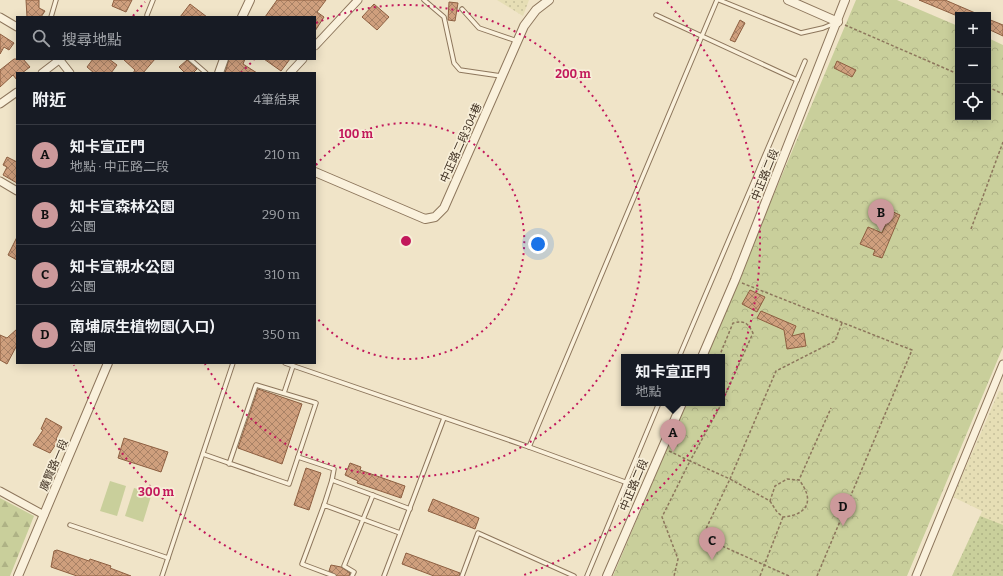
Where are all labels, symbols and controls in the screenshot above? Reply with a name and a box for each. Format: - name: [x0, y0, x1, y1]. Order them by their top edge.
- map controls: [955, 12, 991, 120]
- button: +: [955, 12, 991, 48]
- search box: [16, 16, 316, 60]
- icon: search: [30, 27, 52, 49]
- text: 搜尋地點: [62, 31, 122, 49]
- button: −: [955, 48, 991, 84]
- text: 200 m: [555, 67, 591, 81]
- button: locate: [955, 84, 991, 120]
- text: 附近: [32, 90, 66, 111]
- text: 4筆結果: [253, 92, 300, 107]
- street label: 中正路二段304巷: [438, 101, 484, 185]
- text: 100 m: [339, 127, 374, 141]
- text: 知卡宣正門: [70, 138, 145, 156]
- text: A: [40, 147, 50, 162]
- text: 210 m: [264, 147, 300, 162]
- street label: 中正路二段: [749, 147, 781, 203]
- text: 地點 · 中正路二段: [70, 159, 169, 174]
- text: 知卡宣森林公園: [70, 198, 175, 216]
- pin: B: [868, 199, 894, 232]
- text: B: [41, 207, 49, 222]
- text: 290 m: [262, 207, 300, 222]
- text: 公園: [70, 219, 96, 234]
- centre of rings: [399, 234, 413, 248]
- your location: [528, 234, 548, 254]
- text: 知卡宣親水公園: [70, 258, 175, 276]
- text: C: [41, 267, 49, 282]
- text: 310 m: [264, 267, 300, 282]
- text: 公園: [70, 279, 96, 294]
- text: 南埔原生植物園(入口): [70, 318, 214, 336]
- text: D: [40, 327, 50, 342]
- text: 350 m: [262, 327, 300, 342]
- text: 公園: [70, 339, 96, 354]
- popup: [621, 354, 725, 406]
- text: 知卡宣正門: [635, 363, 711, 381]
- text: 地點: [635, 384, 662, 399]
- pin: A: [660, 419, 686, 452]
- street label: 廣賢路一段: [37, 437, 71, 493]
- street label: 中正路二段: [617, 457, 651, 513]
- text: 300 m: [138, 485, 174, 499]
- pin: D: [830, 493, 856, 526]
- pin: C: [699, 527, 725, 560]

